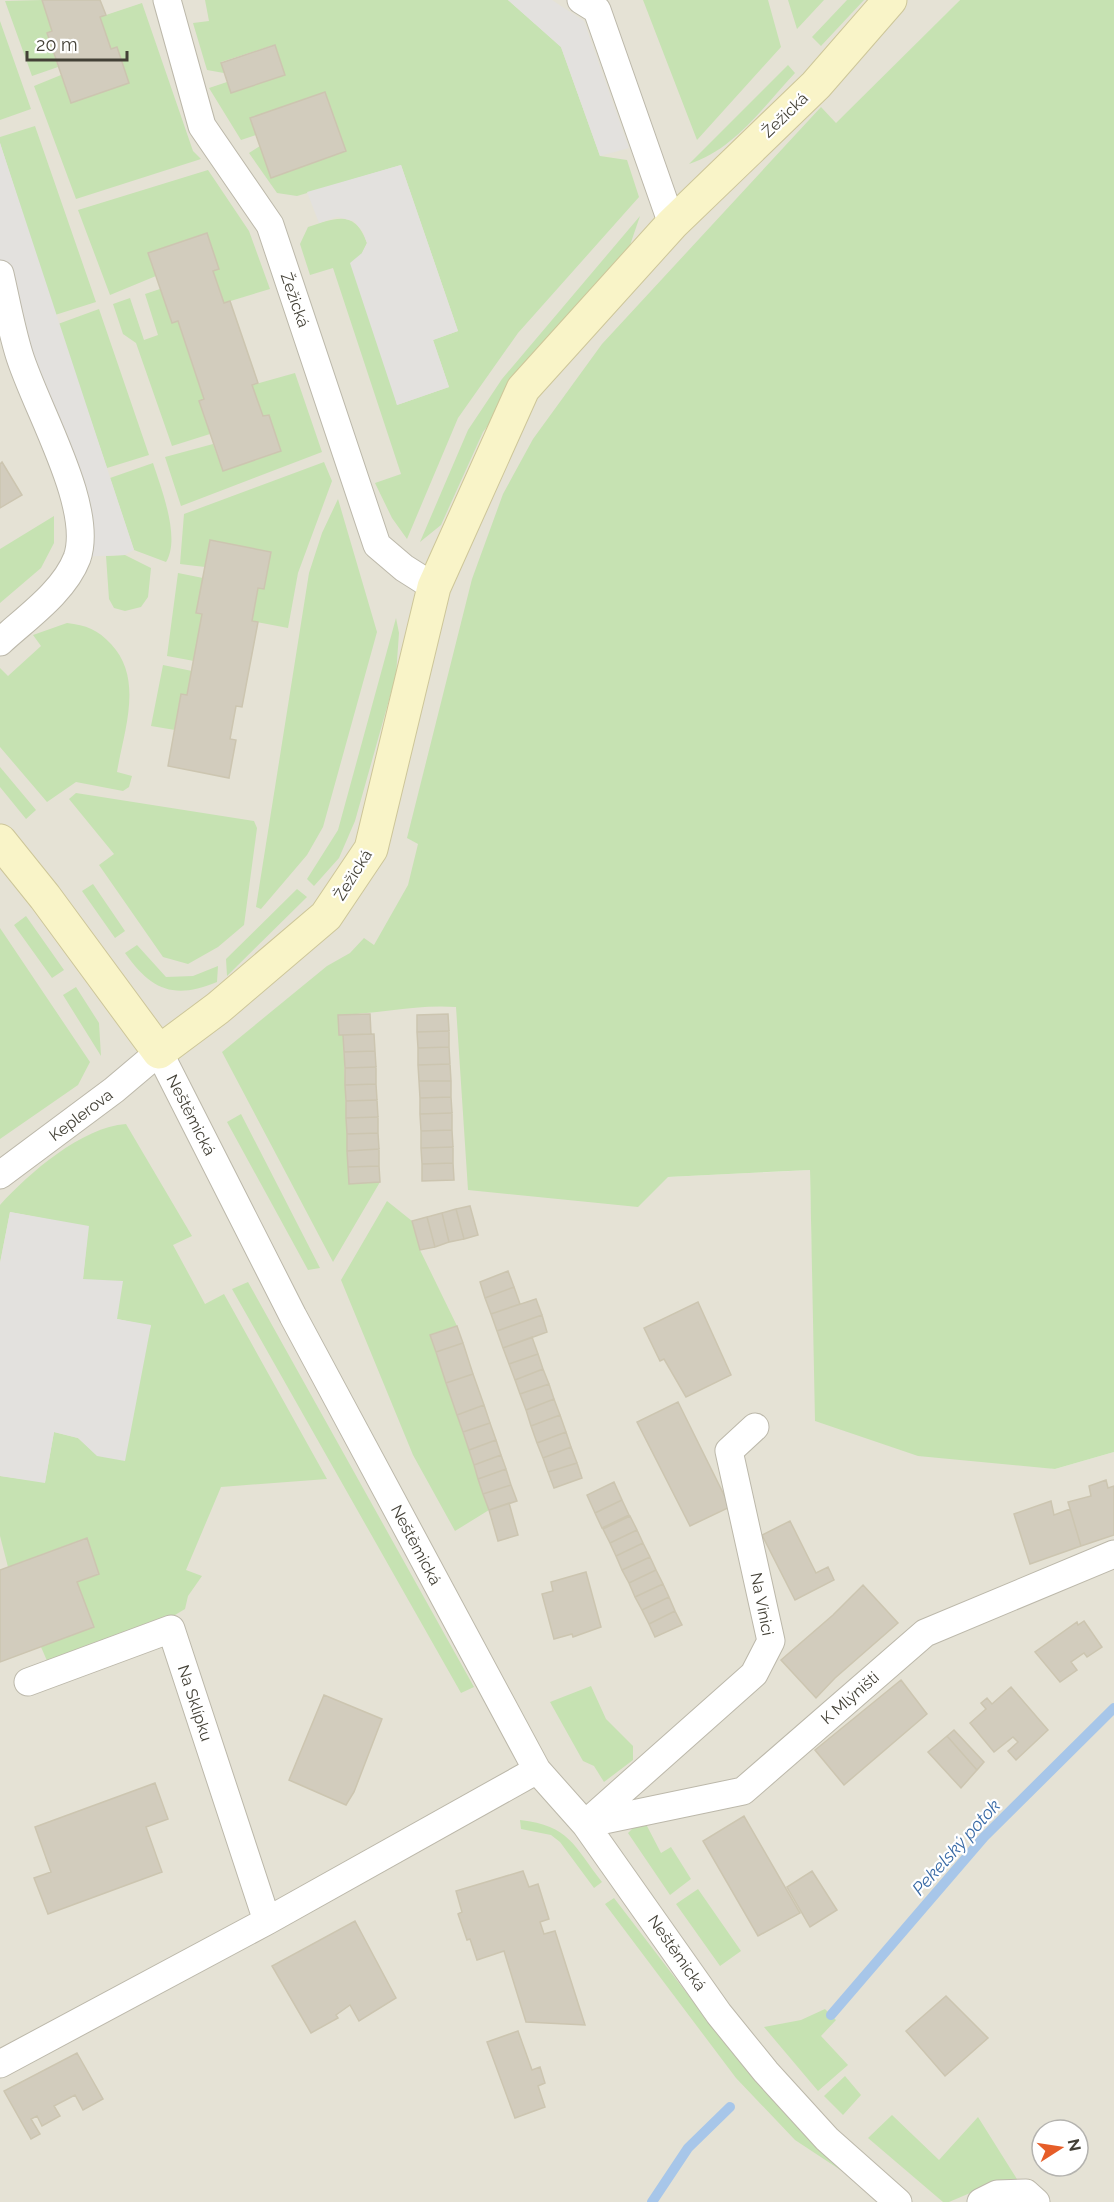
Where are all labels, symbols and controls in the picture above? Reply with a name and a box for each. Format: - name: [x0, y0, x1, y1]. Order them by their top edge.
- scale bar: [27, 24, 128, 62]
- text: 20 m: [36, 34, 78, 55]
- street label: Žežická: [757, 88, 812, 141]
- street label: Žežická: [277, 270, 314, 330]
- street label: Žežická: [329, 846, 376, 904]
- street label: Neštěmická: [163, 1071, 219, 1159]
- street label: Keplerova: [46, 1085, 116, 1145]
- street label: Neštěmická: [387, 1502, 445, 1588]
- street label: Na Vinici: [747, 1571, 777, 1637]
- street label: Na Sklípku: [174, 1663, 216, 1743]
- street label: K Mlýništi: [817, 1668, 883, 1728]
- water label: Pekelský potok: [908, 1795, 1005, 1899]
- street label: Neštěmická: [644, 1911, 710, 1995]
- north arrow: [1030, 2118, 1090, 2178]
- text: N: [1064, 2137, 1085, 2153]

